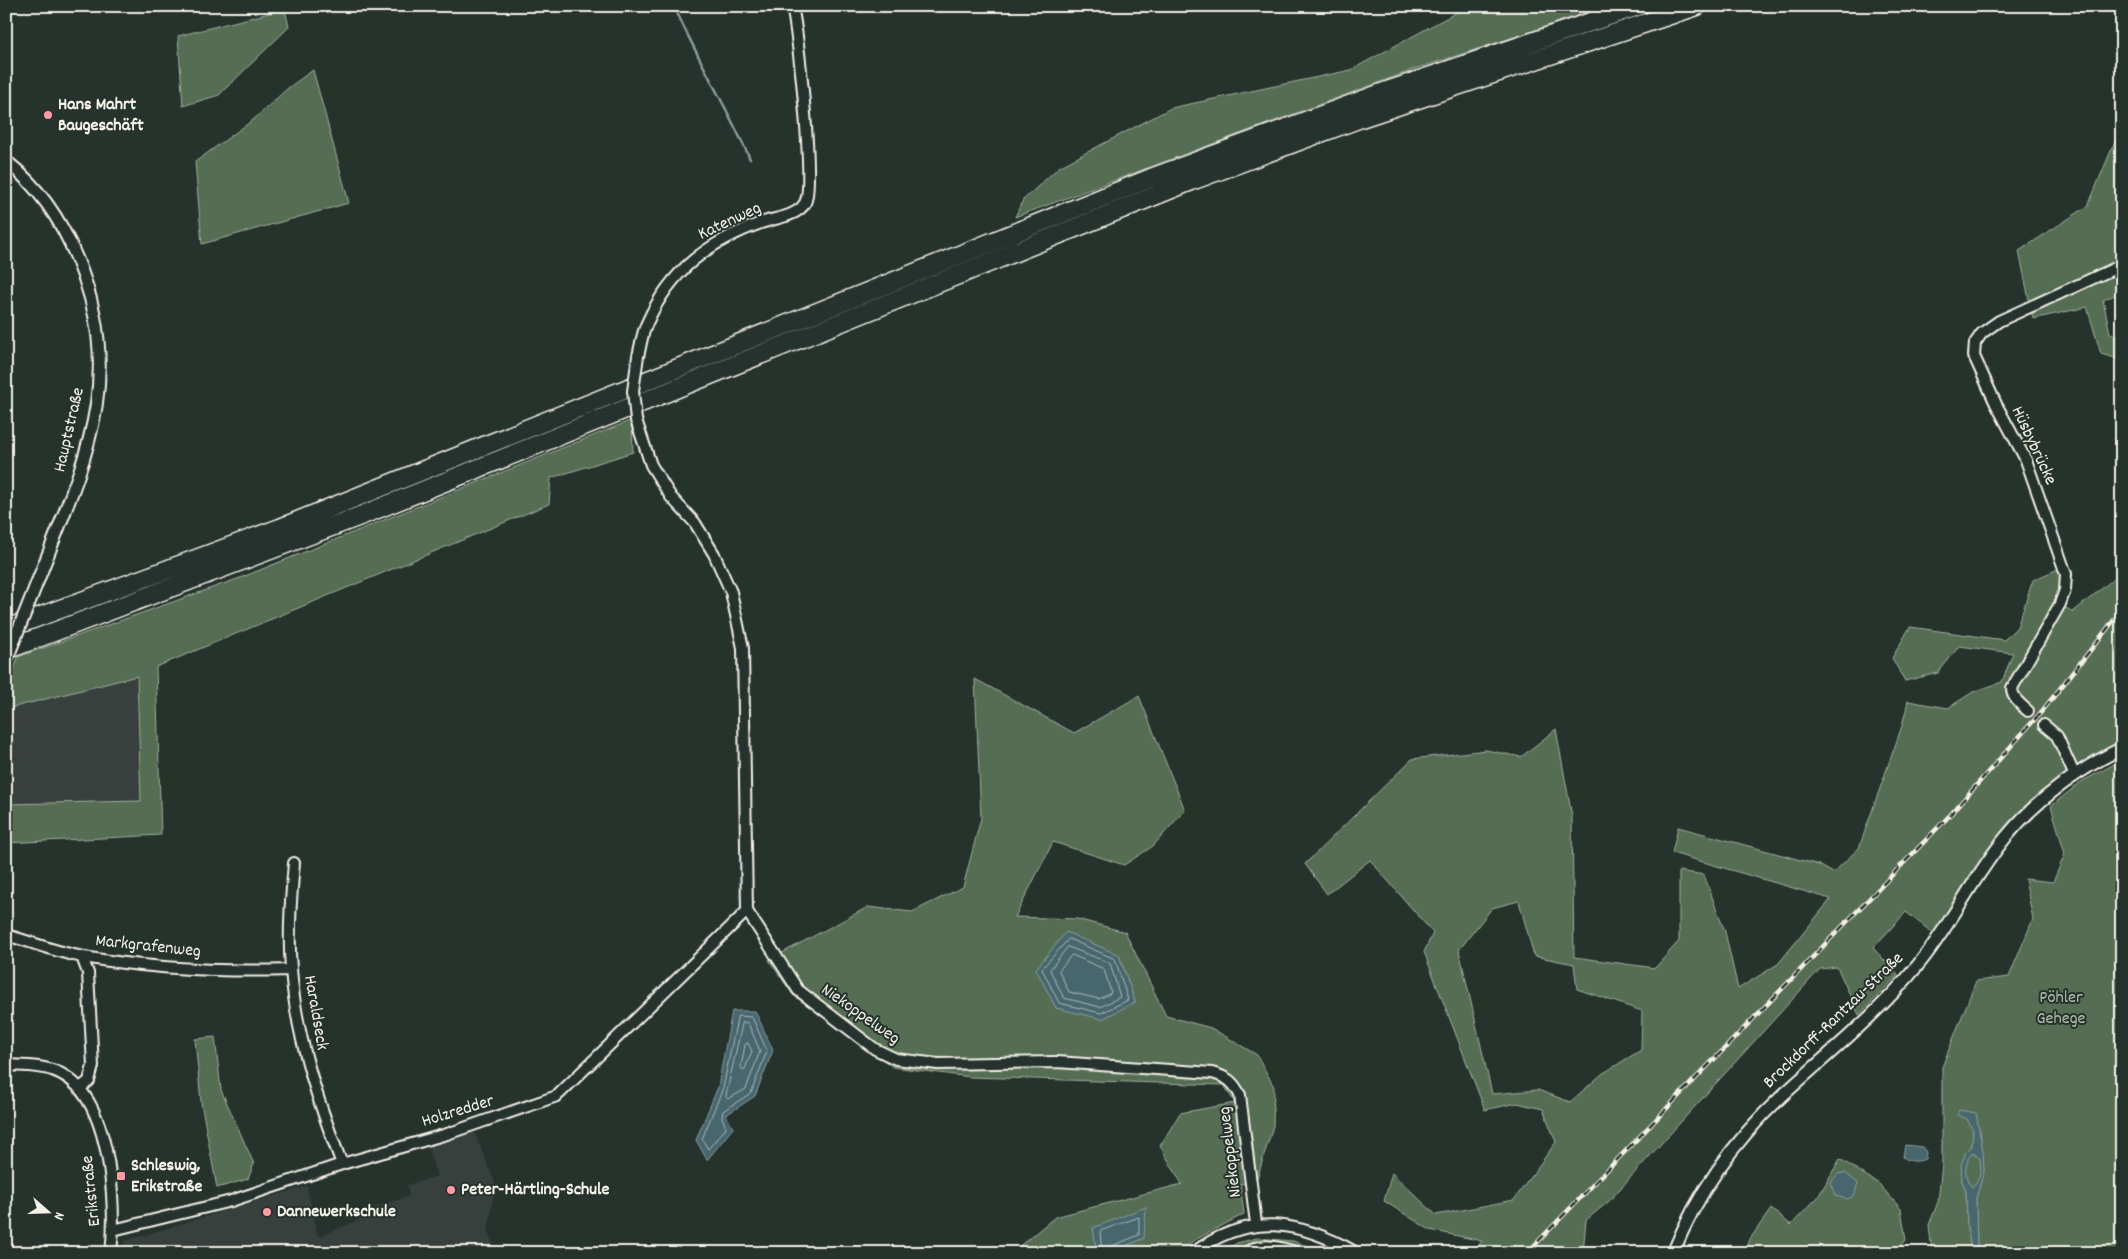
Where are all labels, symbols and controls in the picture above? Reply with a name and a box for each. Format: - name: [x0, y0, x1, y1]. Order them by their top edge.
- place label: Hans Mahrt Baugeschäft: [58, 93, 144, 139]
- marker: Hans Mahrt Baugeschäft: [42, 109, 54, 121]
- street label: Katenweg: [694, 196, 766, 247]
- street label: Hauptstraße: [48, 385, 92, 475]
- street label: Hüsbybrücke: [2004, 402, 2062, 490]
- street label: Markgrafenweg: [94, 929, 202, 965]
- street label: Brockdorff-Rantzau-Straße: [1758, 947, 1910, 1095]
- street label: Haraldseck: [296, 974, 334, 1052]
- street label: Niekoppelweg: [815, 978, 905, 1052]
- park label: Pöhler Gehege: [2037, 986, 2086, 1032]
- street label: Holzredder: [419, 1089, 498, 1135]
- street label: Niekoppelweg: [1213, 1105, 1249, 1199]
- street label: Erikstraße: [76, 1154, 108, 1228]
- place label: Schleswig, Erikstraße: [131, 1154, 202, 1200]
- marker: Schleswig, Erikstraße: [115, 1170, 127, 1182]
- place label: Peter-Härtling-Schule: [461, 1178, 609, 1203]
- marker: Peter-Härtling-Schule: [445, 1184, 457, 1196]
- north arrow: [22, 1186, 72, 1236]
- place label: Dannewerkschule: [277, 1200, 396, 1225]
- marker: Dannewerkschule: [261, 1206, 273, 1218]
- text: N: [48, 1209, 69, 1223]

